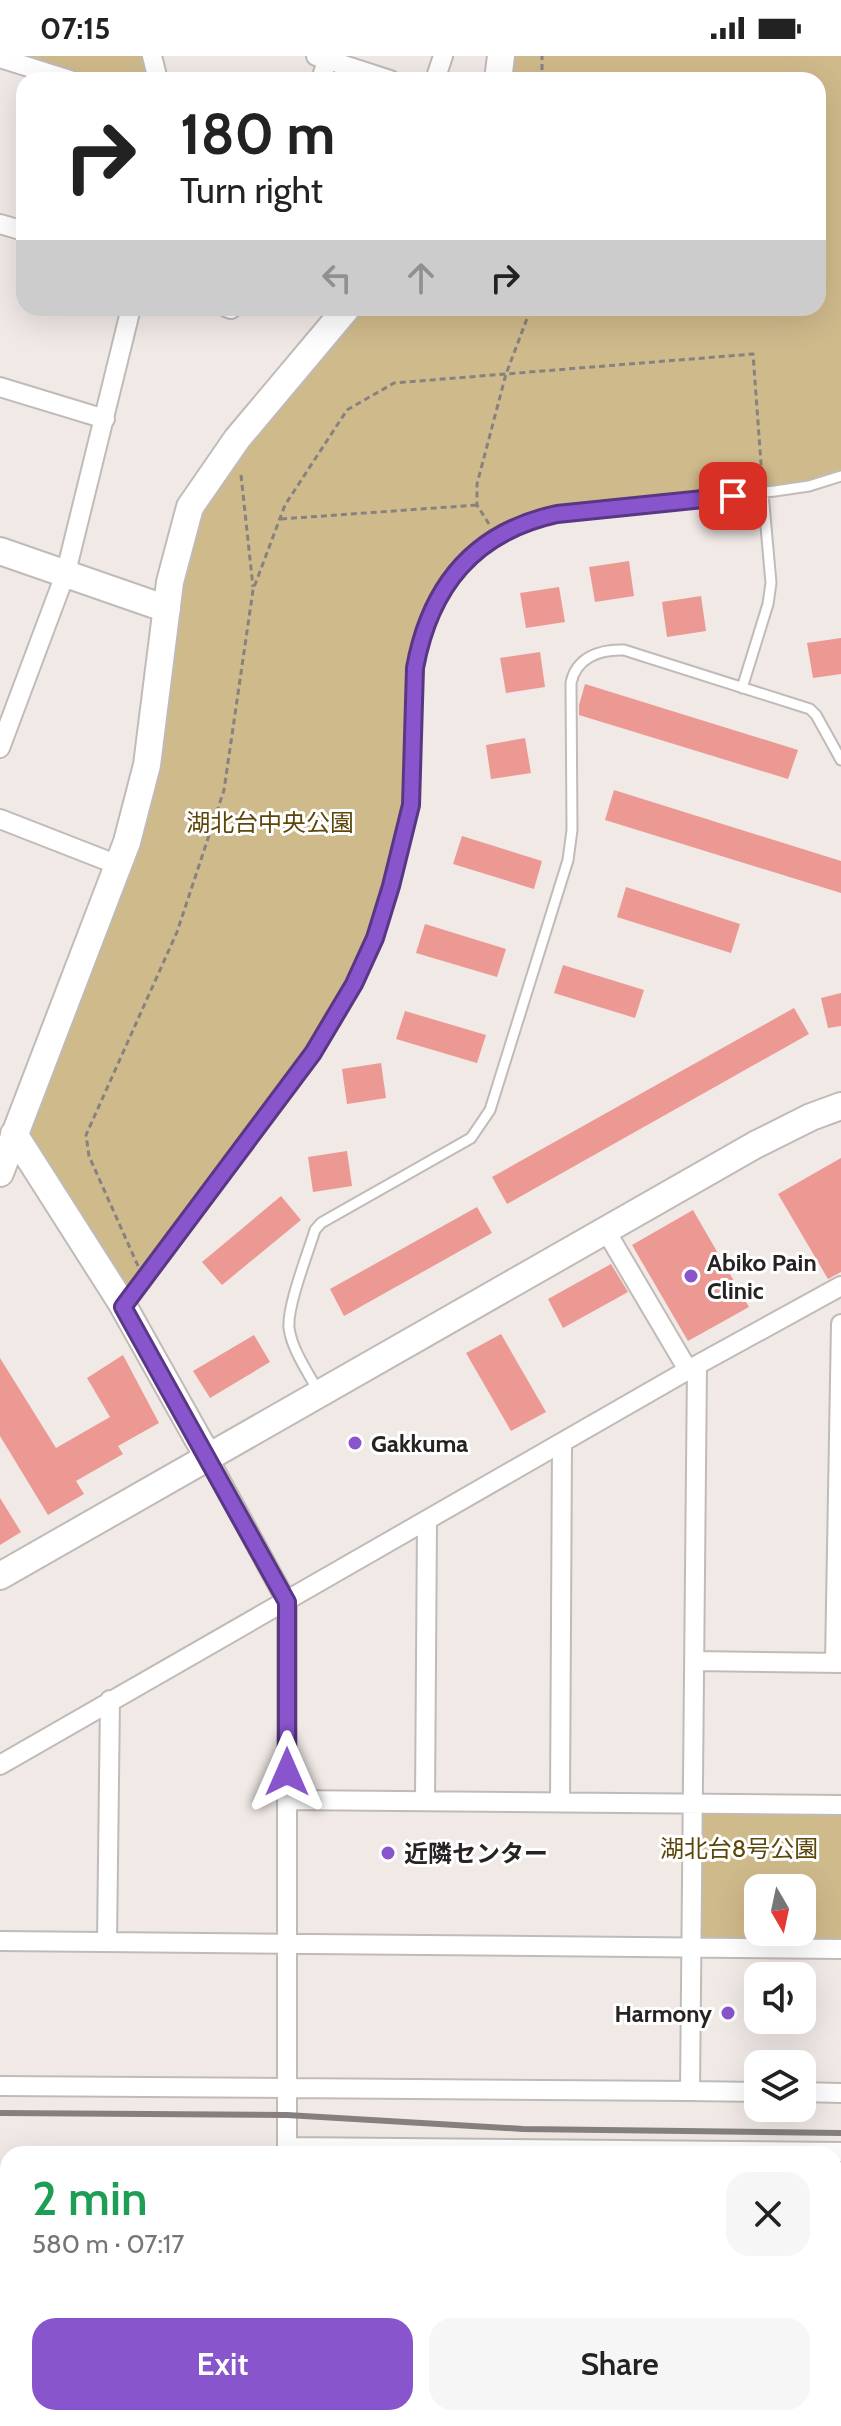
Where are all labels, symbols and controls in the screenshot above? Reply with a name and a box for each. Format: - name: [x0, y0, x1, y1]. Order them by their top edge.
- text: 07:15: [40, 10, 110, 47]
- text: 180 m: [180, 100, 335, 168]
- icon: right: [48, 104, 152, 208]
- text: Turn right: [180, 168, 323, 212]
- icon: left: [315, 256, 359, 300]
- icon: ahead: [399, 256, 443, 300]
- icon: right: [483, 256, 527, 300]
- pin: [699, 462, 767, 530]
- icon: arrive: [711, 474, 755, 518]
- park label: 湖北台中央公園: [186, 808, 354, 837]
- place label: Abiko Pain Clinic: [707, 1248, 817, 1305]
- marker: Abiko Pain Clinic: [682, 1267, 700, 1285]
- place label: Gakkuma: [371, 1429, 468, 1458]
- marker: Gakkuma: [346, 1434, 364, 1452]
- position arrow: [245, 1730, 329, 1814]
- park label: 湖北台8号公園: [660, 1834, 818, 1863]
- place label: 近隣センター: [404, 1839, 548, 1868]
- marker: 近隣センター: [379, 1844, 397, 1862]
- north arrow: [744, 1874, 816, 1946]
- map controls: [744, 1874, 816, 2122]
- button: sound: [744, 1962, 816, 2034]
- place label: Harmony: [615, 1999, 712, 2028]
- marker: Harmony: [719, 2004, 737, 2022]
- button: layers: [744, 2050, 816, 2122]
- text: 2 min: [32, 2169, 148, 2227]
- button: close: [726, 2172, 810, 2256]
- text: 580 m · 07:17: [32, 2228, 184, 2260]
- button: Exit: [32, 2318, 413, 2410]
- button: Share: [429, 2318, 810, 2410]

